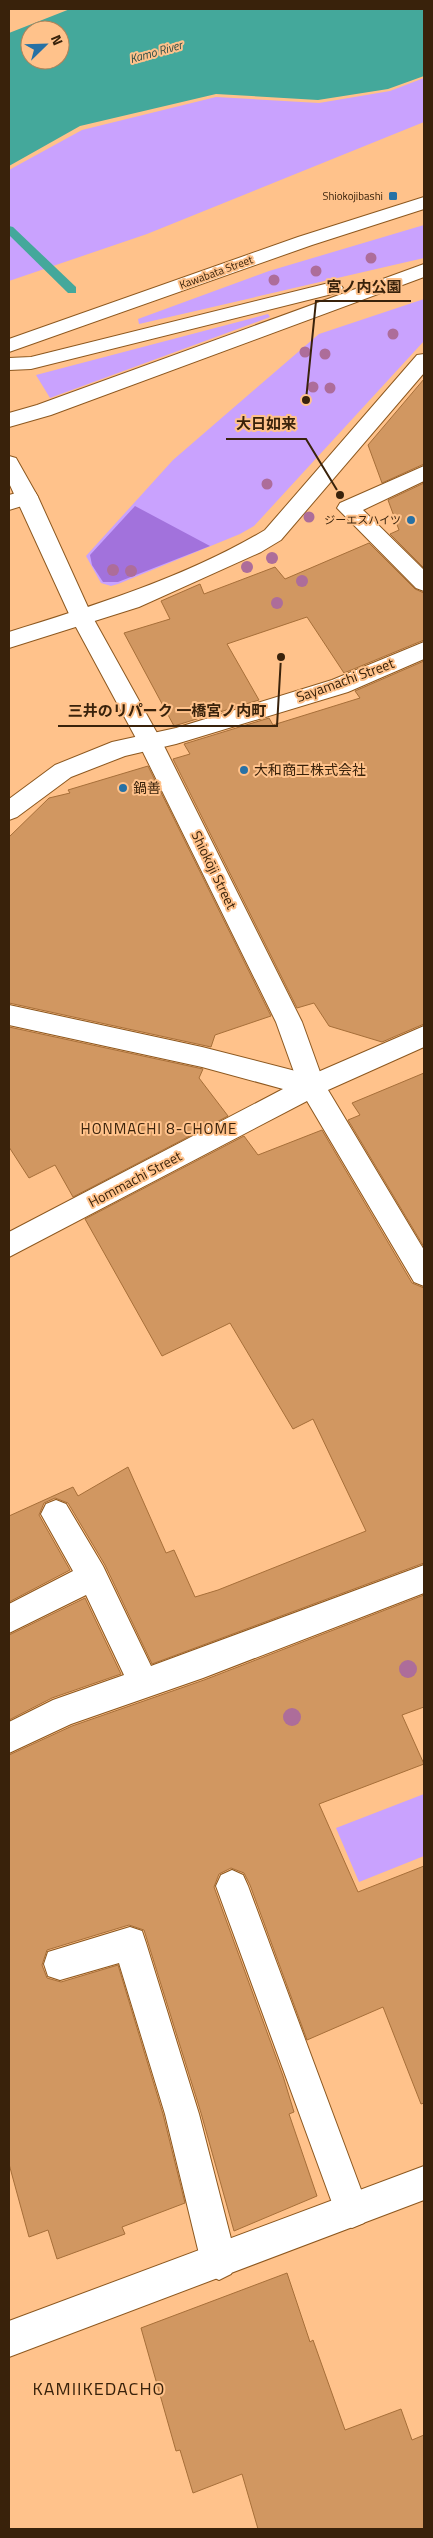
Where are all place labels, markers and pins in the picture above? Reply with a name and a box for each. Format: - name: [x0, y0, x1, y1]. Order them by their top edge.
- place label: Shiokojibashi: [322, 188, 383, 204]
- marker: Shiokojibashi: [387, 190, 399, 202]
- callout: 宮ノ内公園: [316, 271, 411, 301]
- callout: 大日如来: [226, 409, 306, 439]
- place label: ジーエスハイツ: [324, 512, 401, 528]
- marker: ジーエスハイツ: [405, 514, 417, 526]
- callout: 三井のリパーク 一橋宮ノ内町: [58, 696, 277, 726]
- place label: 大和商工株式会社: [254, 759, 366, 780]
- marker: 大和商工株式会社: [238, 764, 250, 776]
- place label: 鍋善: [133, 777, 161, 798]
- marker: 鍋善: [117, 782, 129, 794]

